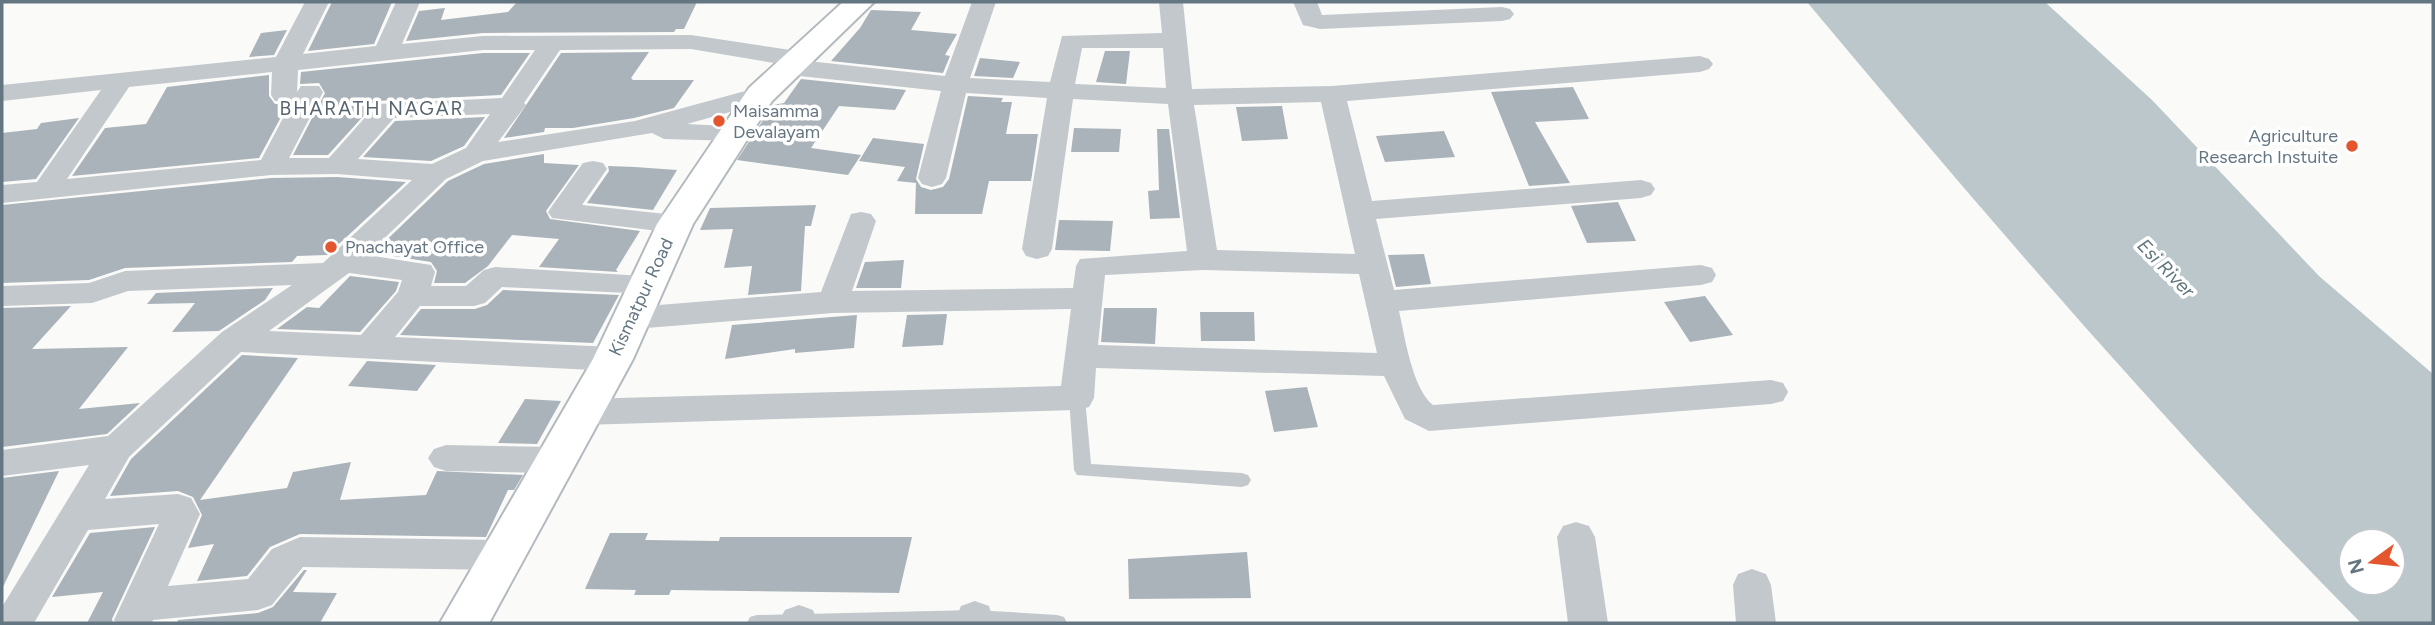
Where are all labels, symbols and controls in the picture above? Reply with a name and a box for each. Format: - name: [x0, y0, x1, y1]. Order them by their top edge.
- district label: BHARATH NAGAR: [280, 97, 464, 120]
- place label: Maisamma Devalayam: [733, 100, 820, 143]
- marker: Maisamma Devalayam: [711, 113, 727, 129]
- place label: Agriculture Research Instuite: [2198, 125, 2338, 168]
- marker: Agriculture Research Instuite: [2344, 138, 2360, 154]
- water label: Esi River: [2133, 234, 2200, 302]
- street label: Kismatpur Road: [604, 235, 678, 359]
- place label: Pnachayat Office: [345, 236, 484, 258]
- marker: Pnachayat Office: [323, 239, 339, 255]
- north arrow: [2337, 527, 2407, 597]
- text: N: [2343, 556, 2369, 576]

